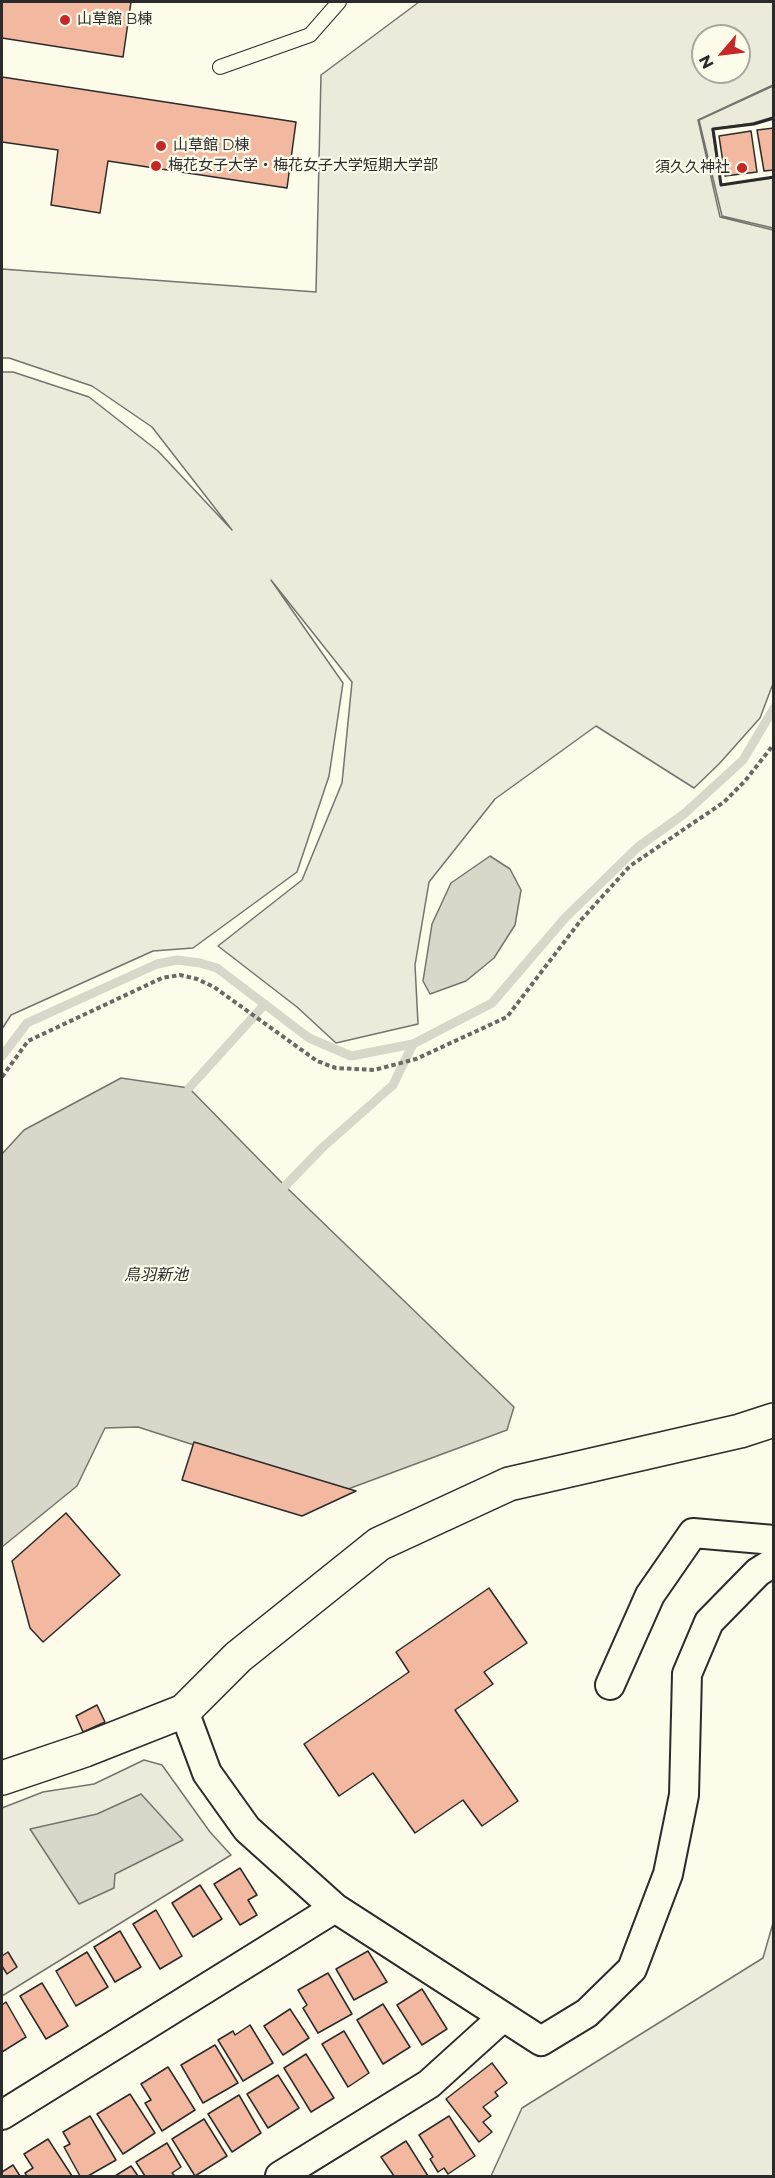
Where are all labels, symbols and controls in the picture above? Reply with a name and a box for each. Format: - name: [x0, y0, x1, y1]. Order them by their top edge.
- place label: 山草館 B棟: [77, 11, 152, 29]
- marker: 山草館 B棟: [58, 13, 72, 27]
- north arrow: [691, 24, 751, 84]
- text: N: [695, 52, 718, 72]
- place label: 山草館 D棟: [173, 137, 249, 155]
- marker: 山草館 D棟: [154, 139, 168, 153]
- place label: 梅花女子大学・梅花女子大学短期大学部: [168, 157, 438, 175]
- marker: 梅花女子大学・梅花女子大学短期大学部: [149, 159, 163, 173]
- place label: 須久久神社: [655, 159, 730, 177]
- marker: 須久久神社: [735, 161, 749, 175]
- water label: 鳥羽新池: [124, 1265, 188, 1285]

